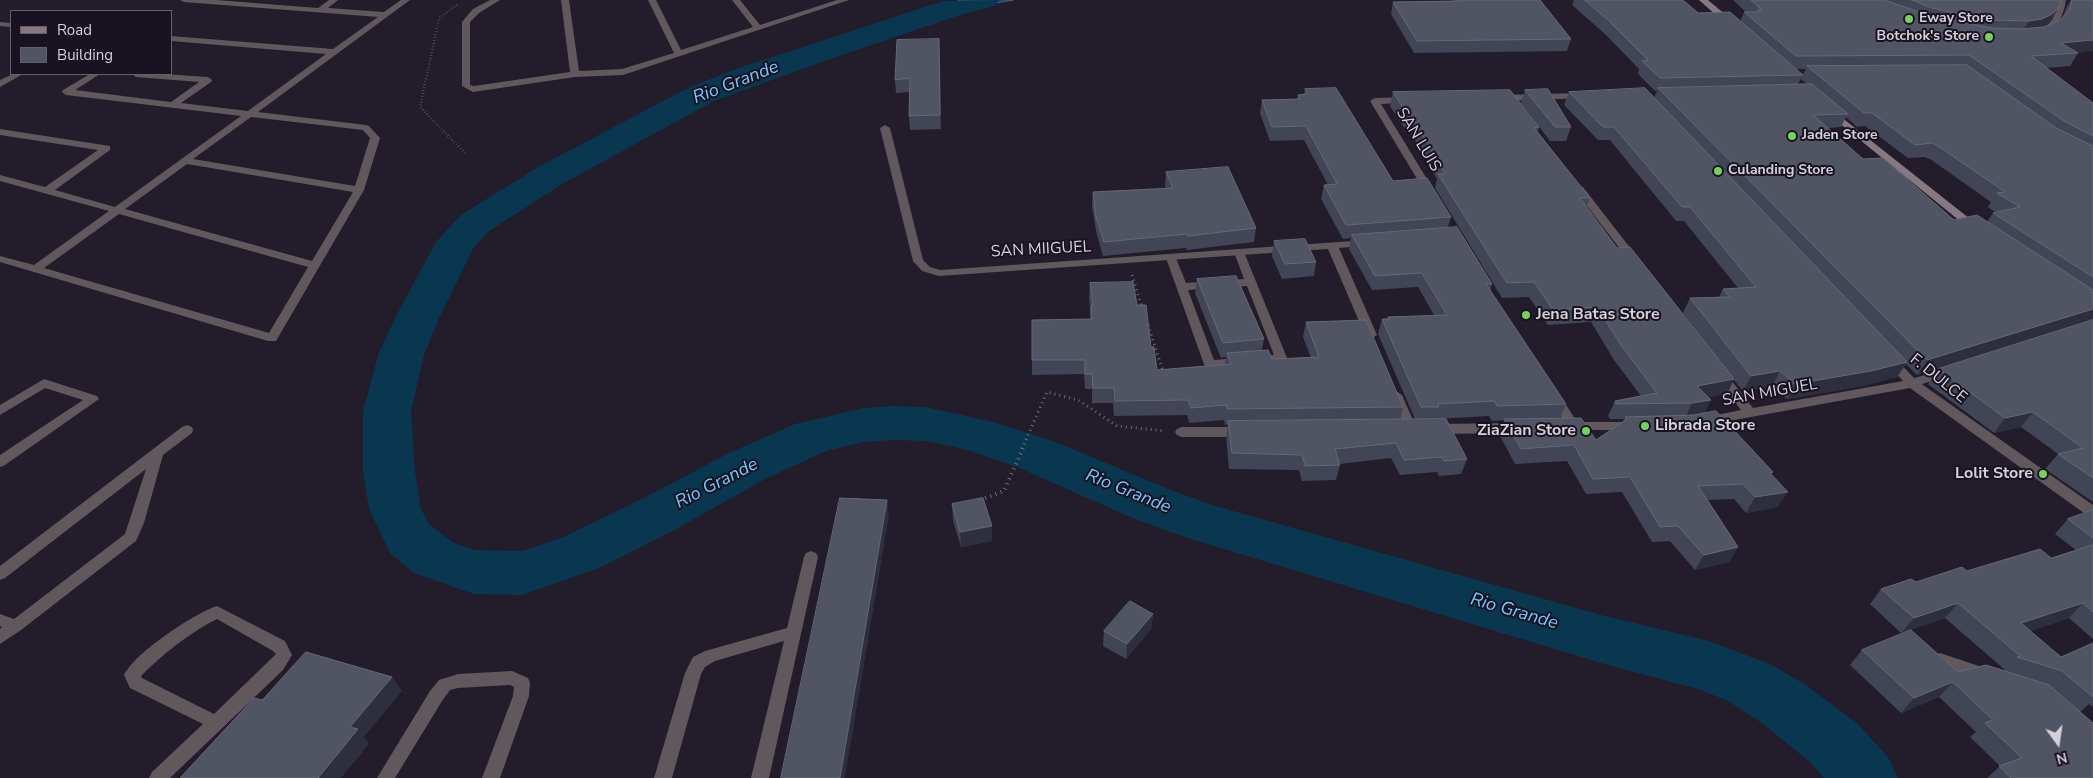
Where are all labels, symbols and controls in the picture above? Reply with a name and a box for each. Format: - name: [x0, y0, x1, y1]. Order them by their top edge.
- legend: [10, 10, 172, 75]
- place label: Eway Store: [1919, 11, 1993, 27]
- marker: Eway Store: [1903, 13, 1915, 25]
- text: Road: [57, 20, 92, 40]
- place label: Botchok's Store: [1877, 29, 1979, 45]
- marker: Botchok's Store: [1983, 31, 1995, 43]
- text: Building: [57, 45, 113, 65]
- water label: Rio Grande: [690, 57, 782, 109]
- street label: SAN LUIS: [1391, 105, 1445, 175]
- place label: Jaden Store: [1802, 128, 1878, 144]
- marker: Jaden Store: [1786, 130, 1798, 142]
- place label: Culanding Store: [1728, 163, 1833, 179]
- marker: Culanding Store: [1712, 165, 1724, 177]
- street label: SAN MIIGUEL: [990, 238, 1092, 262]
- place label: Jena Batas Store: [1536, 305, 1660, 325]
- marker: Jena Batas Store: [1520, 309, 1532, 321]
- street label: F. DULCE: [1906, 350, 1970, 408]
- street label: SAN MIGUEL: [1721, 375, 1819, 411]
- place label: Librada Store: [1655, 416, 1755, 436]
- marker: Librada Store: [1639, 420, 1651, 432]
- place label: ZiaZian Store: [1477, 421, 1576, 441]
- marker: ZiaZian Store: [1580, 425, 1592, 437]
- water label: Rio Grande: [672, 454, 762, 514]
- place label: Lolit Store: [1955, 464, 2033, 484]
- water label: Rio Grande: [1082, 465, 1174, 519]
- marker: Lolit Store: [2037, 468, 2049, 480]
- water label: Rio Grande: [1468, 589, 1560, 635]
- north arrow: [2033, 718, 2083, 768]
- text: N: [2054, 748, 2069, 769]

